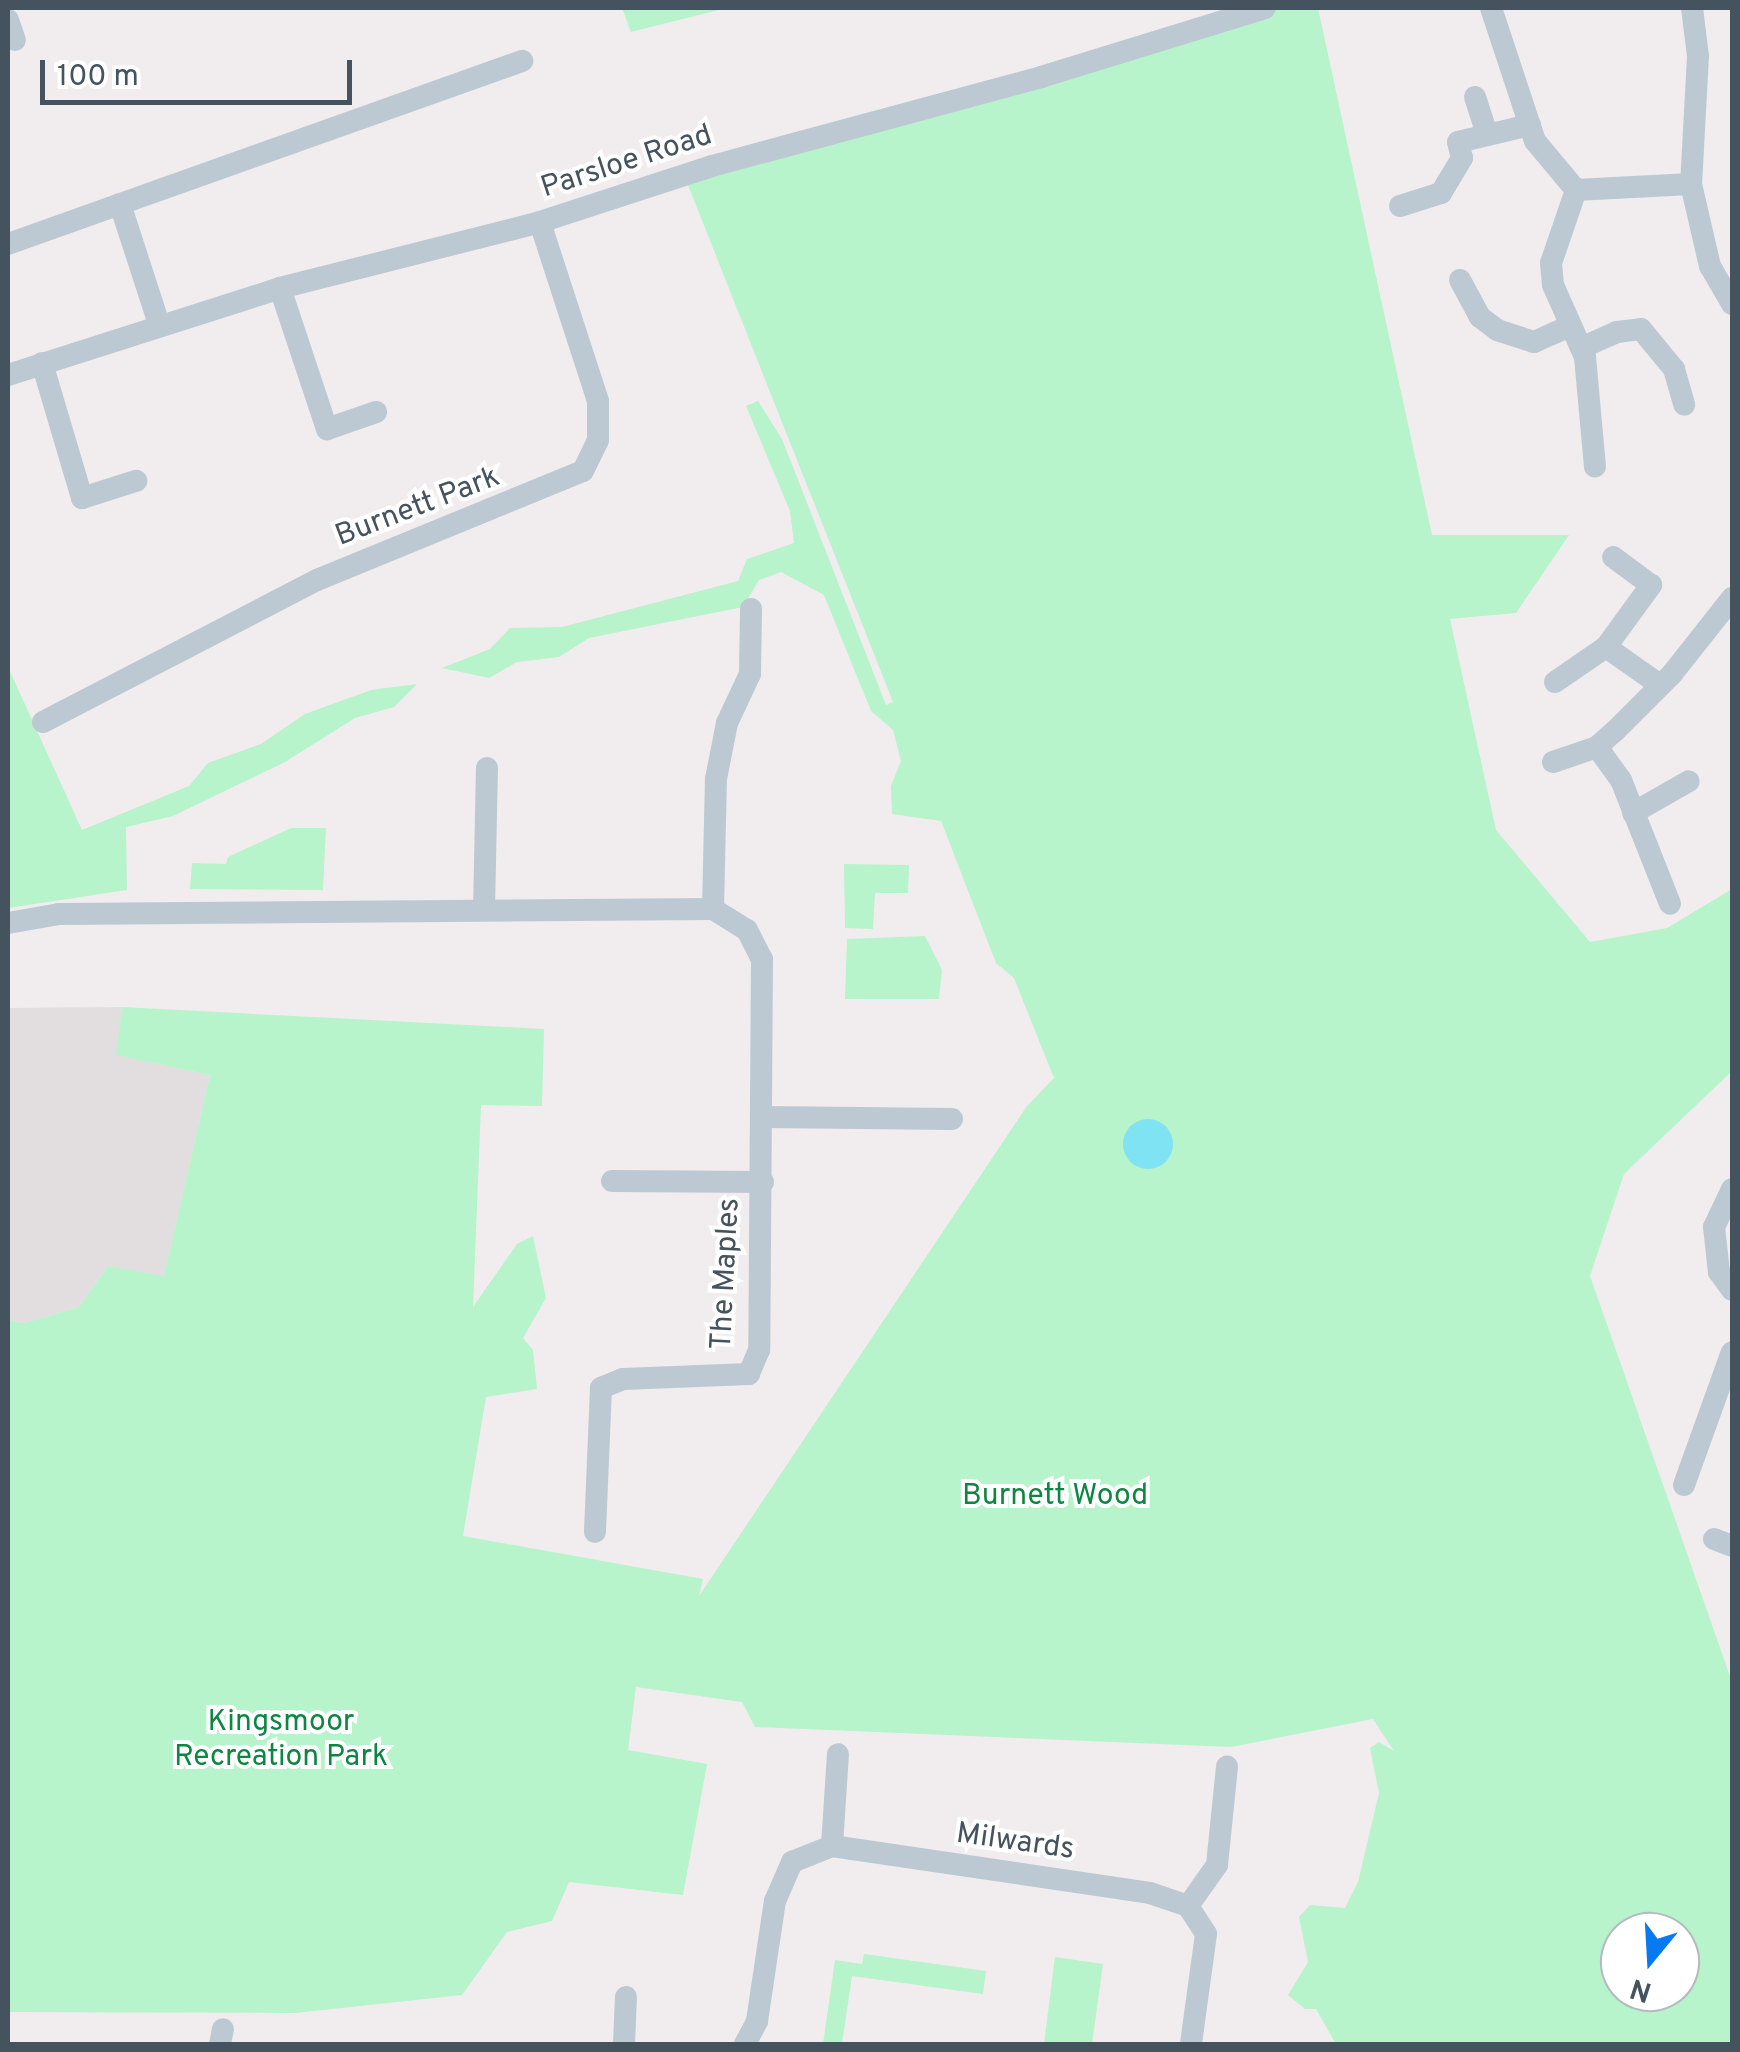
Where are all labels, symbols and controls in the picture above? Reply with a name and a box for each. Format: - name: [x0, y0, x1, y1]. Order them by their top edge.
- scale bar: [45, 40, 358, 102]
- text: 100 m: [57, 59, 139, 96]
- street label: Parsloe Road: [537, 118, 717, 208]
- street label: Burnett Park: [331, 460, 505, 556]
- street label: The Maples: [705, 1197, 749, 1351]
- park label: Burnett Wood: [962, 1479, 1148, 1515]
- park label: Kingsmoor Recreation Park: [174, 1705, 388, 1776]
- street label: Milwards: [954, 1817, 1076, 1869]
- north arrow: [1600, 1912, 1700, 2012]
- text: N: [1626, 1968, 1656, 2009]

